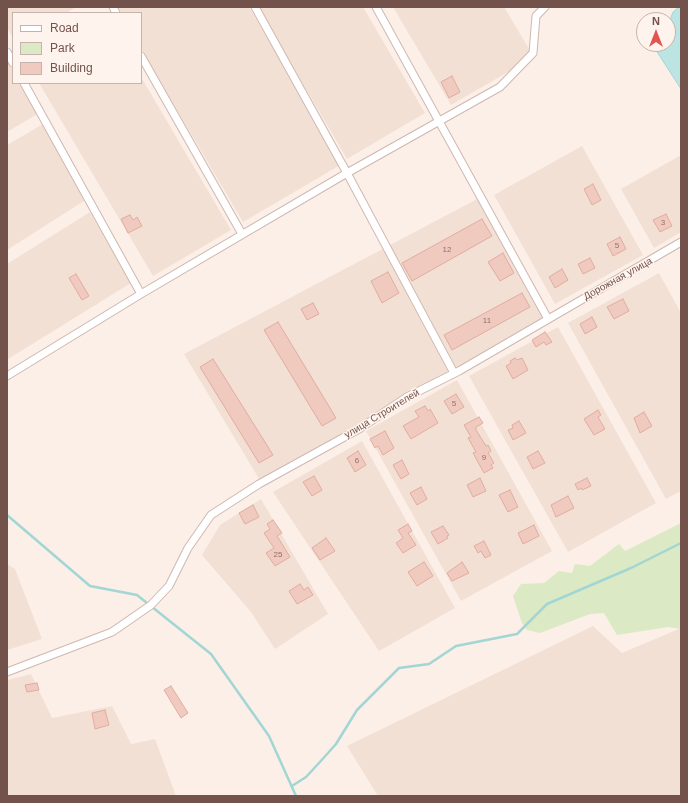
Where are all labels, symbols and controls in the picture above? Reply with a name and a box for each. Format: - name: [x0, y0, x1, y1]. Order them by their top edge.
- legend: [12, 12, 142, 84]
- north arrow: [636, 12, 676, 52]
- text: N: [652, 15, 660, 27]
- text: Road: [50, 21, 79, 35]
- text: Park: [50, 41, 75, 55]
- text: Building: [50, 61, 93, 75]
- house number: 3: [661, 218, 665, 228]
- house number: 5: [615, 241, 619, 251]
- house number: 12: [443, 245, 451, 255]
- street label: Дорожная улица: [581, 255, 655, 303]
- house number: 11: [483, 316, 491, 326]
- street label: улица Строителей: [342, 387, 422, 441]
- house number: 5: [452, 399, 456, 409]
- house number: 9: [482, 453, 486, 463]
- house number: 6: [355, 456, 359, 466]
- house number: 25: [274, 550, 282, 560]

